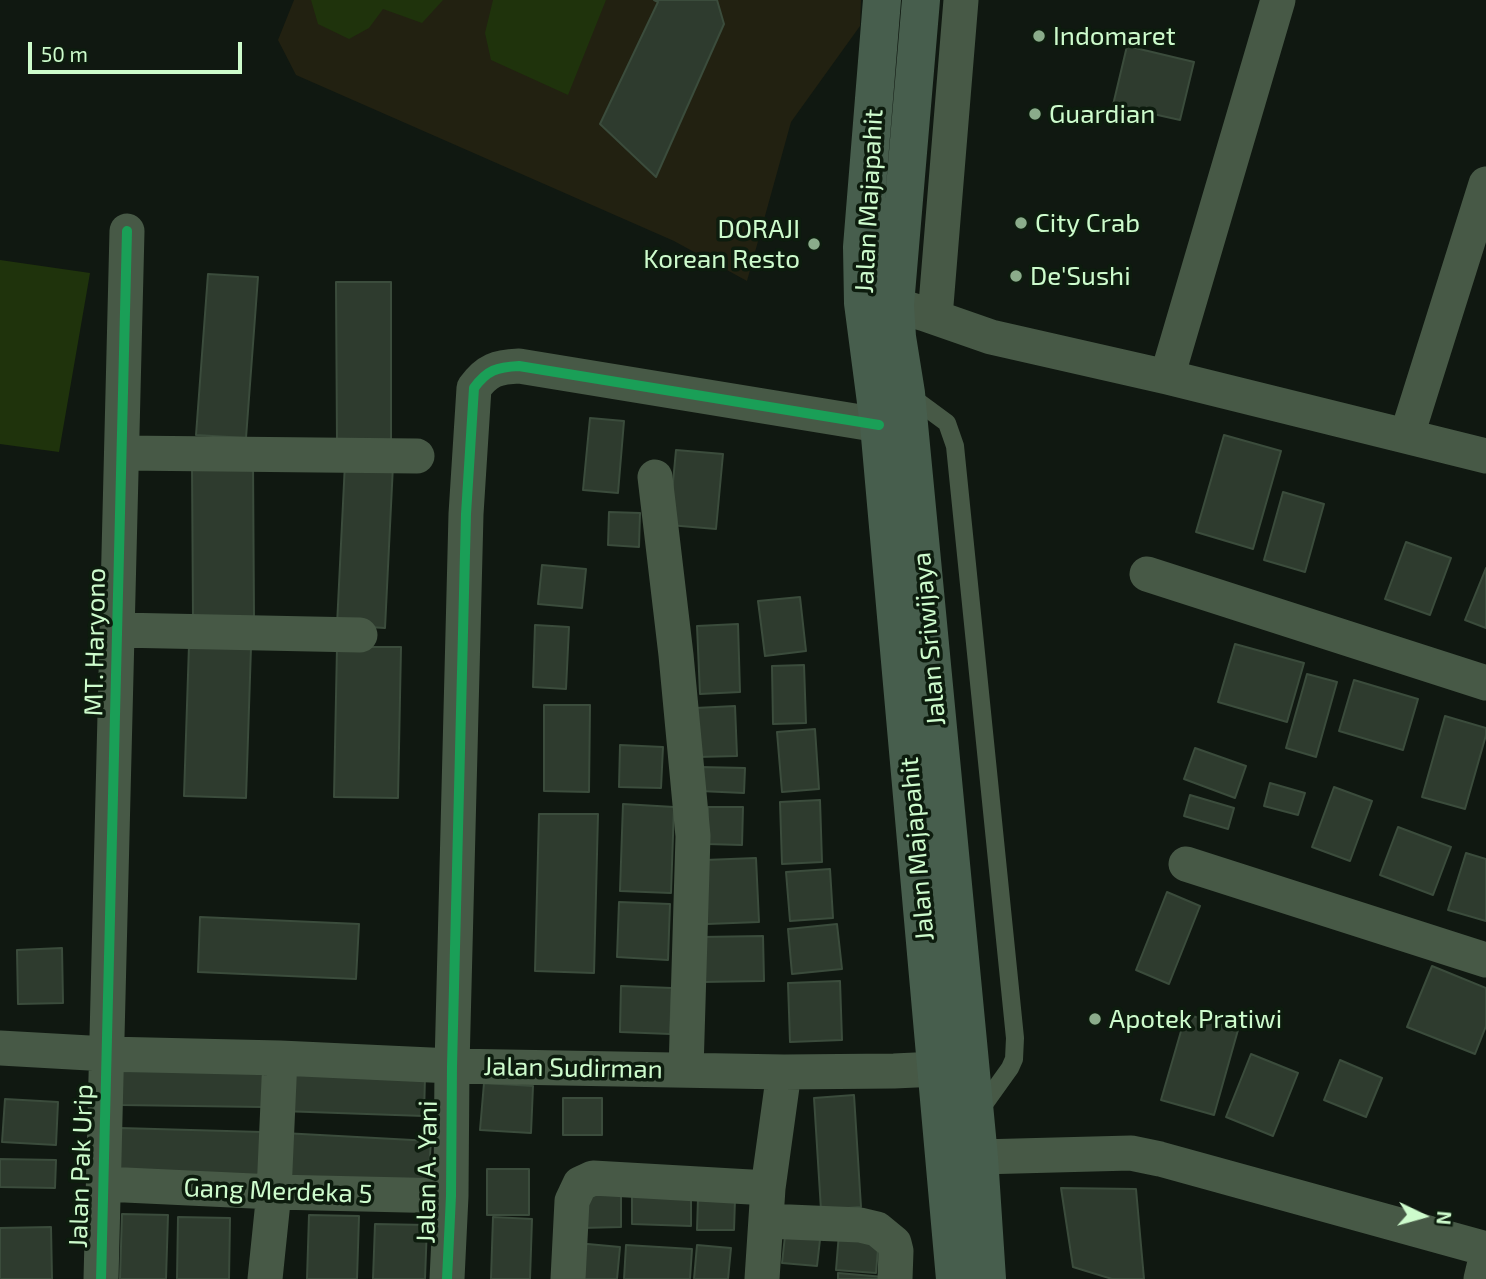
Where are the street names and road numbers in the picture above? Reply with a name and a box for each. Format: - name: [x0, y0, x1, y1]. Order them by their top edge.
- street label: Jalan Majapahit: [849, 108, 889, 294]
- street label: Jalan Sriwijaya: [906, 551, 952, 727]
- street label: MT. Haryono: [78, 567, 112, 717]
- street label: Jalan Majapahit: [893, 756, 941, 942]
- street label: Jalan Sudirman: [483, 1051, 663, 1085]
- street label: Jalan Pak Urip: [63, 1084, 99, 1248]
- street label: Jalan A. Yani: [410, 1100, 444, 1244]
- street label: Gang Merdeka 5: [183, 1172, 373, 1210]

